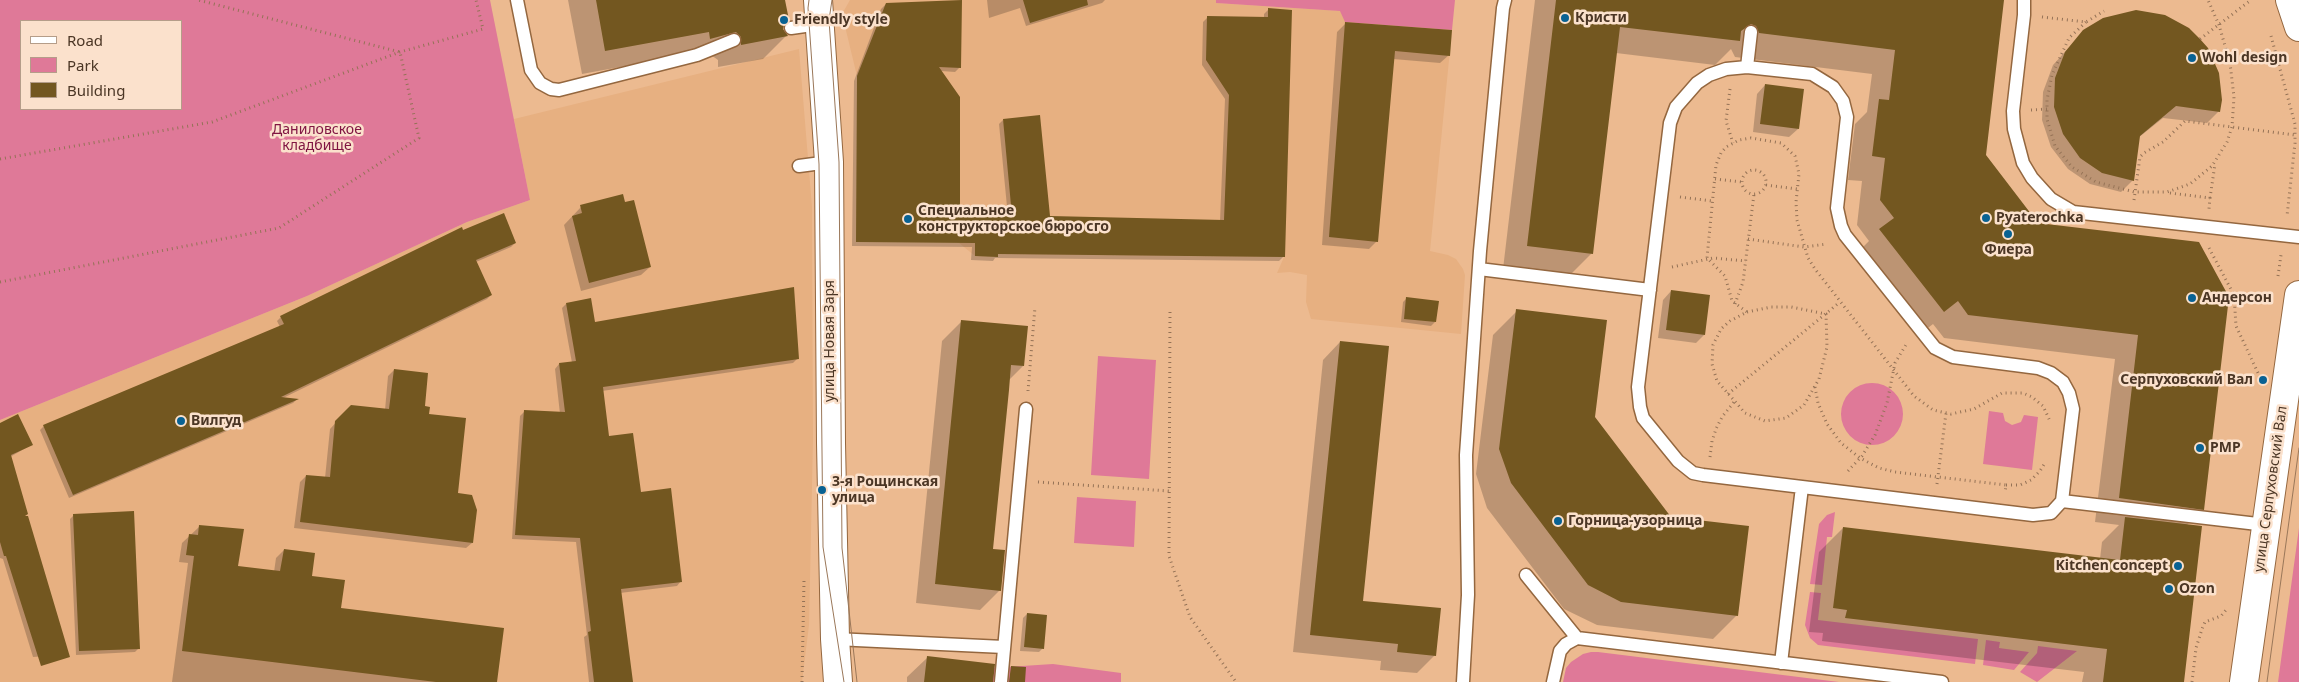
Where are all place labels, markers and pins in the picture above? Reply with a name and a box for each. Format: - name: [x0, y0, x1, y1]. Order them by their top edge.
- place label: Кристи: [1575, 10, 1627, 26]
- place label: Friendly style: [794, 12, 888, 28]
- marker: Кристи: [1559, 12, 1571, 24]
- marker: Friendly style: [778, 14, 790, 26]
- place label: Wohl design: [2202, 50, 2287, 66]
- marker: Wohl design: [2186, 52, 2198, 64]
- place label: Специальное конструкторское бюро сго: [918, 203, 1109, 236]
- place label: Pyaterochka: [1996, 210, 2084, 226]
- marker: Pyaterochka: [1980, 212, 1992, 224]
- marker: Специальное конструкторское бюро сго: [902, 213, 914, 225]
- marker: Фиера: [2002, 228, 2014, 240]
- place label: Фиера: [1984, 242, 2032, 258]
- place label: Андерсон: [2202, 290, 2272, 306]
- marker: Андерсон: [2186, 292, 2198, 304]
- place label: Серпуховский Вал: [2120, 372, 2253, 388]
- marker: Серпуховский Вал: [2257, 374, 2269, 386]
- place label: Вилгуд: [191, 413, 241, 429]
- marker: Вилгуд: [175, 415, 187, 427]
- place label: PMP: [2210, 440, 2241, 456]
- marker: PMP: [2194, 442, 2206, 454]
- place label: 3-я Рощинская улица: [832, 474, 938, 507]
- marker: 3-я Рощинская улица: [816, 484, 828, 496]
- place label: Горница-узорница: [1568, 513, 1702, 529]
- marker: Горница-узорница: [1552, 515, 1564, 527]
- place label: Kitchen concept: [2055, 558, 2168, 574]
- marker: Kitchen concept: [2172, 560, 2184, 572]
- place label: Ozon: [2179, 581, 2215, 597]
- marker: Ozon: [2163, 583, 2175, 595]

